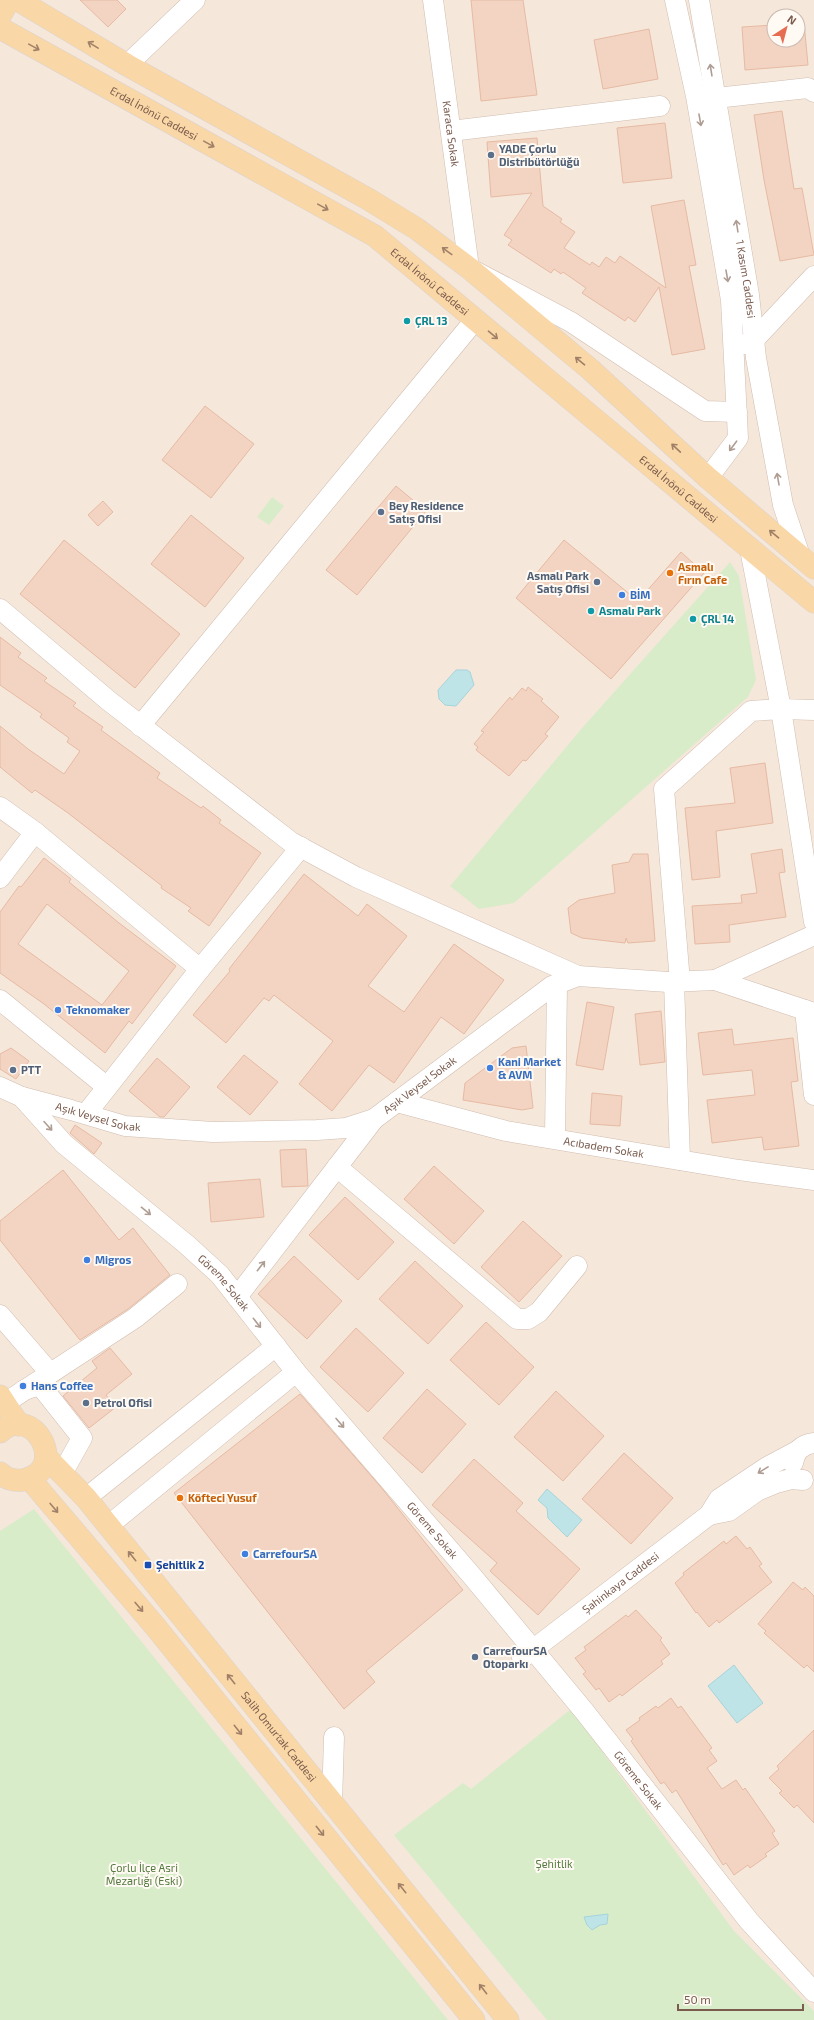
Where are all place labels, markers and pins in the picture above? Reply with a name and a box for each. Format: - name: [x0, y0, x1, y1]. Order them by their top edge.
- place label: YADE Çorlu Distribütörlüğü: [499, 142, 579, 168]
- marker: YADE Çorlu Distribütörlüğü: [486, 150, 496, 160]
- place label: ÇRL 13: [415, 314, 448, 328]
- marker: ÇRL 13: [402, 316, 412, 326]
- place label: Bey Residence Satış Ofisi: [389, 499, 464, 526]
- marker: Bey Residence Satış Ofisi: [376, 507, 386, 517]
- place label: Asmalı Fırın Cafe: [678, 560, 727, 586]
- marker: Asmalı Fırın Cafe: [665, 568, 675, 578]
- place label: Asmalı Park Satış Ofisi: [527, 569, 590, 596]
- marker: Asmalı Park Satış Ofisi: [592, 577, 602, 587]
- place label: BİM: [630, 588, 650, 601]
- marker: BİM: [617, 590, 627, 600]
- place label: Asmalı Park: [599, 604, 662, 617]
- marker: Asmalı Park: [586, 606, 596, 616]
- place label: ÇRL 14: [701, 612, 734, 626]
- marker: ÇRL 14: [688, 614, 698, 624]
- place label: Teknomaker: [66, 1003, 130, 1016]
- marker: Teknomaker: [53, 1005, 63, 1015]
- place label: Kani Market & AVM: [498, 1055, 561, 1081]
- place label: PTT: [21, 1063, 41, 1076]
- marker: Kani Market & AVM: [485, 1063, 495, 1073]
- marker: PTT: [8, 1065, 18, 1075]
- place label: Migros: [95, 1253, 132, 1266]
- marker: Migros: [82, 1255, 92, 1265]
- place label: Hans Coffee: [31, 1379, 93, 1392]
- marker: Hans Coffee: [18, 1381, 28, 1391]
- place label: Petrol Ofisi: [94, 1396, 152, 1409]
- marker: Petrol Ofisi: [81, 1398, 91, 1408]
- place label: Köfteci Yusuf: [188, 1491, 257, 1504]
- marker: Köfteci Yusuf: [175, 1493, 185, 1503]
- place label: CarrefourSA: [253, 1547, 318, 1560]
- marker: CarrefourSA: [240, 1549, 250, 1559]
- place label: Şehitlik 2: [156, 1558, 204, 1572]
- marker: Şehitlik 2: [143, 1560, 153, 1570]
- place label: CarrefourSA Otoparkı: [483, 1644, 548, 1670]
- marker: CarrefourSA Otoparkı: [470, 1652, 480, 1662]

